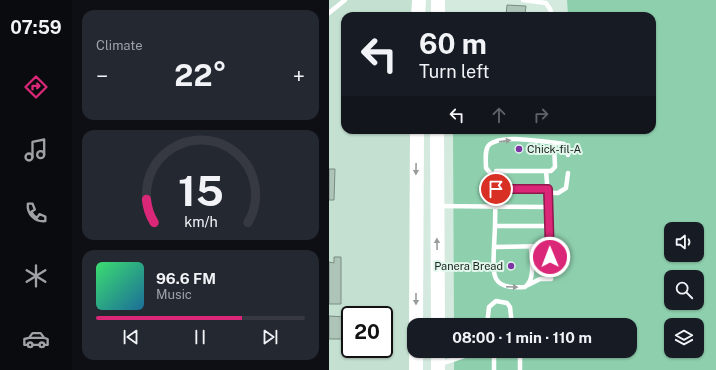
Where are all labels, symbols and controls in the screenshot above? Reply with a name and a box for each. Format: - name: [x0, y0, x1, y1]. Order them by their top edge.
- text: 07:59: [10, 17, 62, 38]
- text: 60 m: [419, 27, 487, 60]
- icon: left: [353, 28, 405, 80]
- text: Climate: [96, 38, 143, 53]
- text: 22°: [174, 57, 227, 93]
- text: Turn left: [419, 61, 489, 82]
- text: −: [96, 63, 108, 89]
- text: +: [293, 63, 305, 89]
- icon: directions: [22, 73, 50, 101]
- icon: left: [446, 104, 468, 126]
- icon: ahead: [488, 104, 510, 126]
- icon: right: [530, 104, 552, 126]
- icon: music: [22, 136, 50, 164]
- one-way arrow: [499, 138, 511, 144]
- place label: Chick-fil-A: [527, 143, 582, 155]
- marker: Chick-fil-A: [514, 144, 524, 154]
- one-way arrow: [413, 163, 419, 176]
- text: 15: [178, 166, 223, 215]
- pin: [479, 172, 513, 206]
- icon: arrive: [485, 178, 507, 200]
- icon: phone: [22, 199, 50, 227]
- text: km/h: [184, 213, 217, 230]
- map controls: [664, 222, 704, 358]
- button: sound: [664, 222, 704, 262]
- position arrow: [529, 236, 571, 278]
- one-way arrow: [434, 237, 440, 250]
- place label: Panera Bread: [434, 260, 503, 272]
- marker: Panera Bread: [506, 261, 516, 271]
- icon: climate: [22, 262, 50, 290]
- text: 96.6 FM: [156, 270, 216, 287]
- button: search: [664, 270, 704, 310]
- one-way arrow: [506, 284, 518, 291]
- text: Music: [156, 287, 192, 302]
- one-way arrow: [413, 293, 419, 306]
- speed limit sign: 20: [341, 306, 393, 358]
- button: layers: [664, 318, 704, 358]
- icon: car: [22, 325, 50, 353]
- icon: previous: [120, 326, 142, 348]
- icon: pause: [189, 326, 211, 348]
- icon: next: [259, 326, 281, 348]
- text: 08:00 · 1 min · 110 m: [452, 329, 592, 346]

